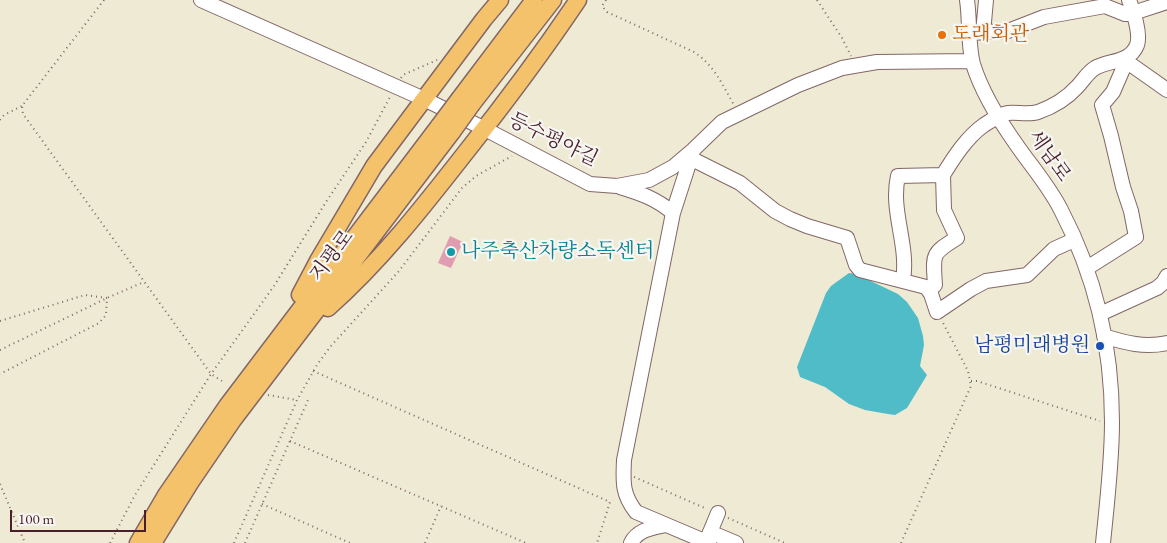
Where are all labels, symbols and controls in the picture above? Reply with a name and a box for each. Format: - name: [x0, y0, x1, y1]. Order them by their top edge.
- place label: 도래회관: [952, 23, 1029, 47]
- marker: 도래회관: [936, 29, 948, 41]
- street label: 등수평야길: [504, 108, 602, 172]
- street label: 세남로: [1023, 125, 1075, 187]
- street label: 지평로: [305, 226, 359, 286]
- place label: 나주축산차량소독센터: [461, 240, 654, 264]
- marker: 나주축산차량소독센터: [445, 246, 457, 258]
- place label: 남평미래병원: [974, 334, 1090, 358]
- marker: 남평미래병원: [1094, 340, 1106, 352]
- scale bar: [12, 500, 149, 532]
- text: 100 m: [18, 509, 54, 528]

